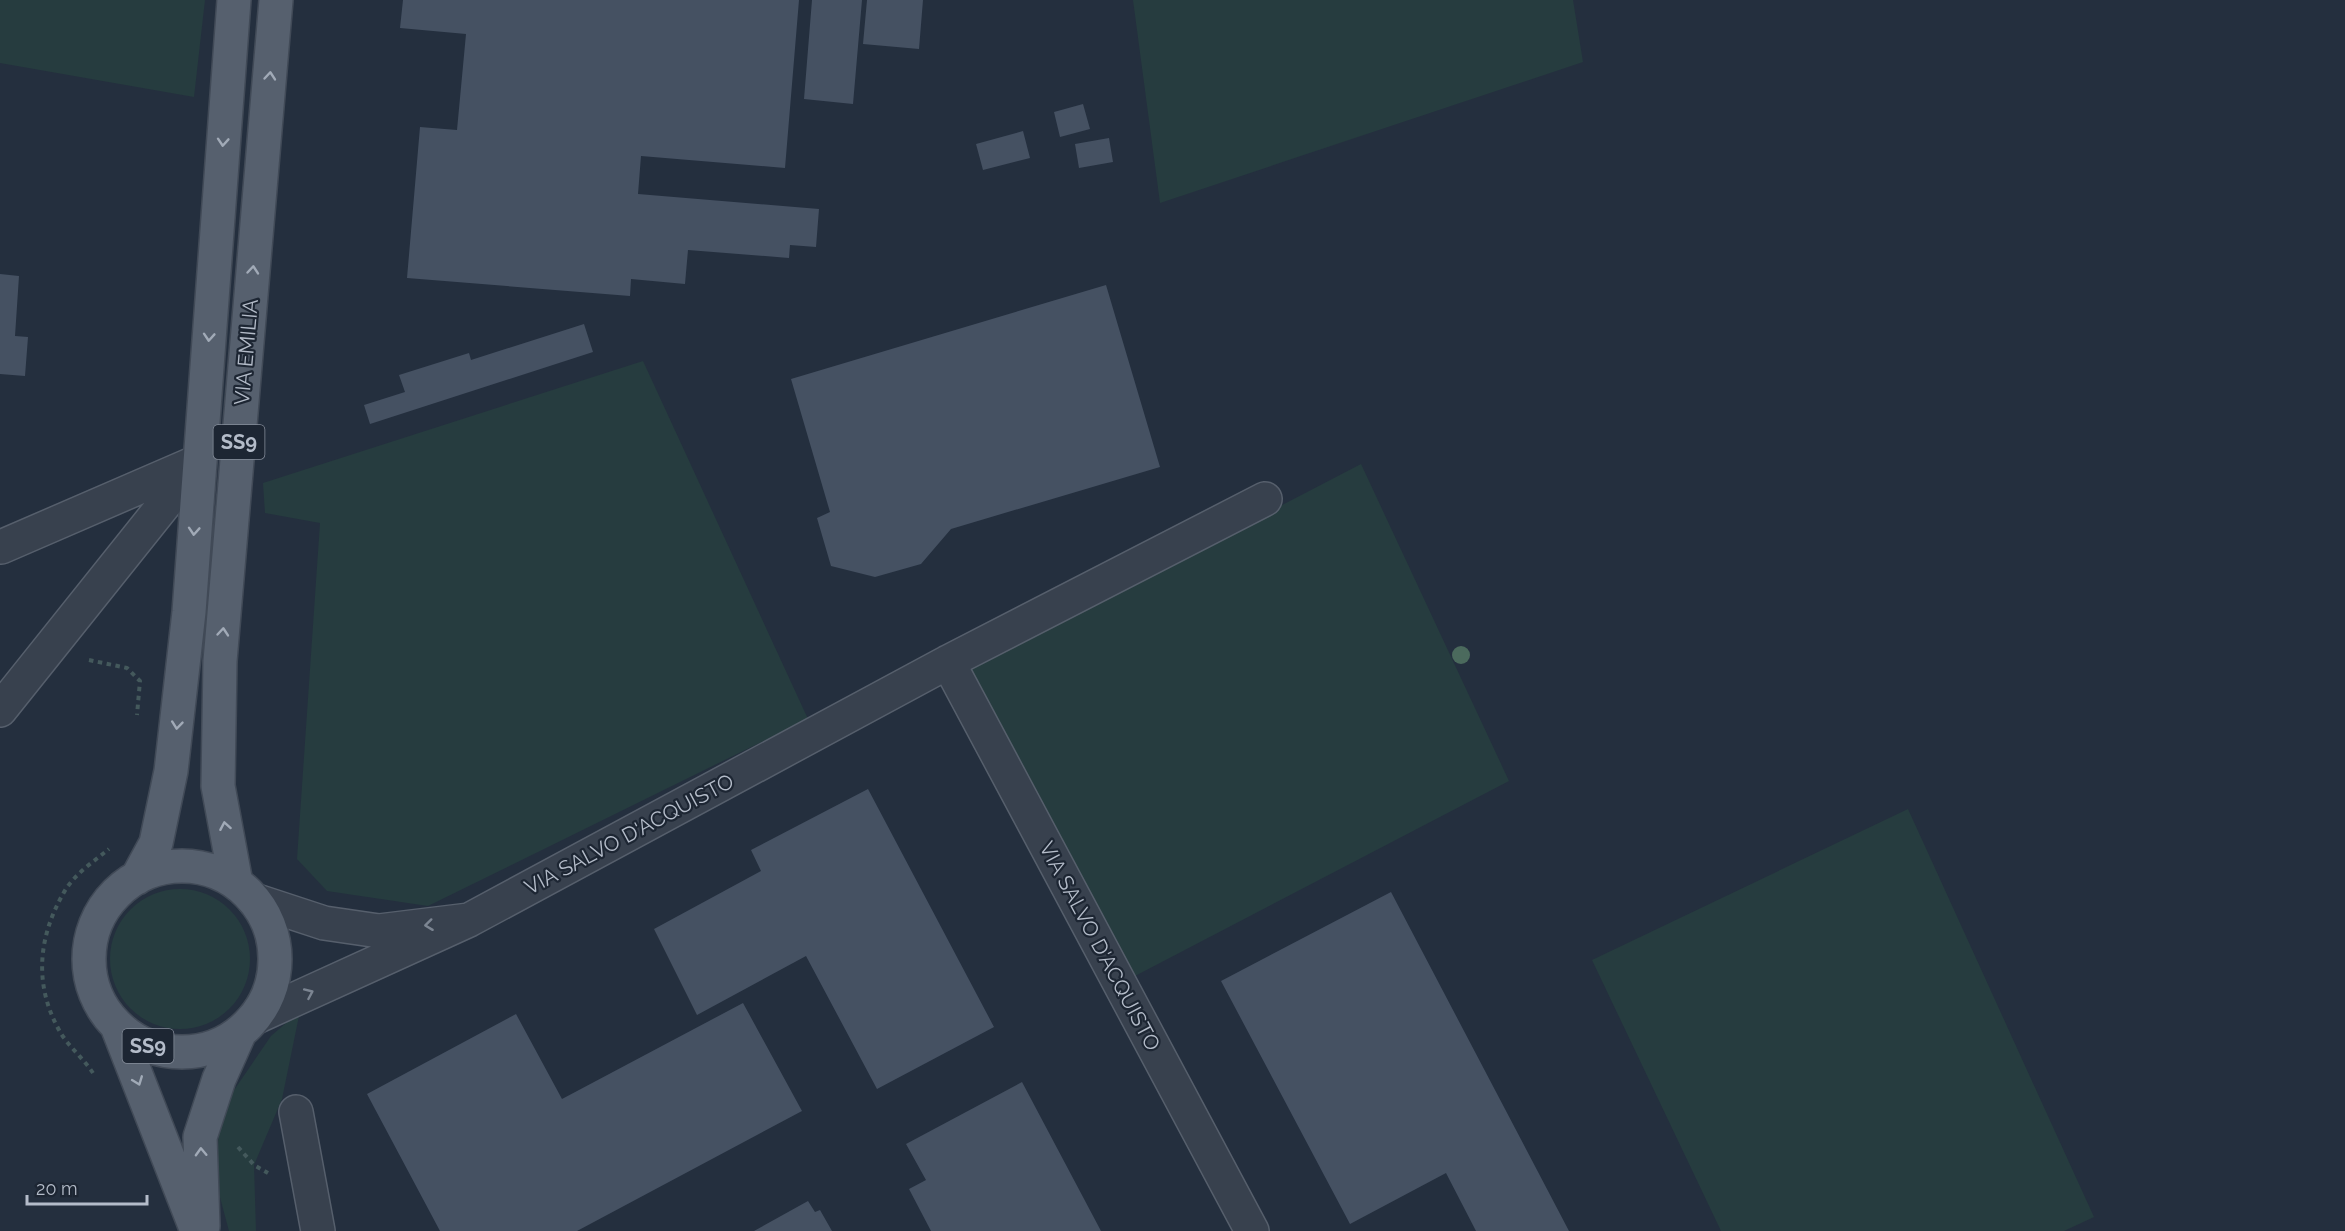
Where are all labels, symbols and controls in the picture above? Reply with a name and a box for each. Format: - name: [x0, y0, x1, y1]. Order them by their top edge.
- one-way arrow: [263, 71, 276, 80]
- one-way arrow: [217, 138, 230, 147]
- one-way arrow: [246, 265, 259, 275]
- street label: VIA EMILIA: [229, 298, 263, 406]
- one-way arrow: [202, 332, 215, 341]
- road number: SS9: [214, 425, 264, 459]
- one-way arrow: [188, 527, 201, 536]
- one-way arrow: [216, 627, 229, 636]
- one-way arrow: [171, 721, 183, 730]
- street label: VIA SALVO D'ACQUISTO: [520, 768, 738, 900]
- one-way arrow: [219, 821, 232, 831]
- street label: VIA SALVO D'ACQUISTO: [1034, 837, 1166, 1055]
- one-way arrow: [425, 918, 434, 931]
- one-way arrow: [303, 988, 314, 1000]
- road number: SS9: [122, 1029, 174, 1063]
- one-way arrow: [131, 1074, 143, 1085]
- one-way arrow: [195, 1147, 207, 1156]
- scale bar: [27, 1168, 147, 1206]
- text: 20 m: [36, 1178, 78, 1199]

